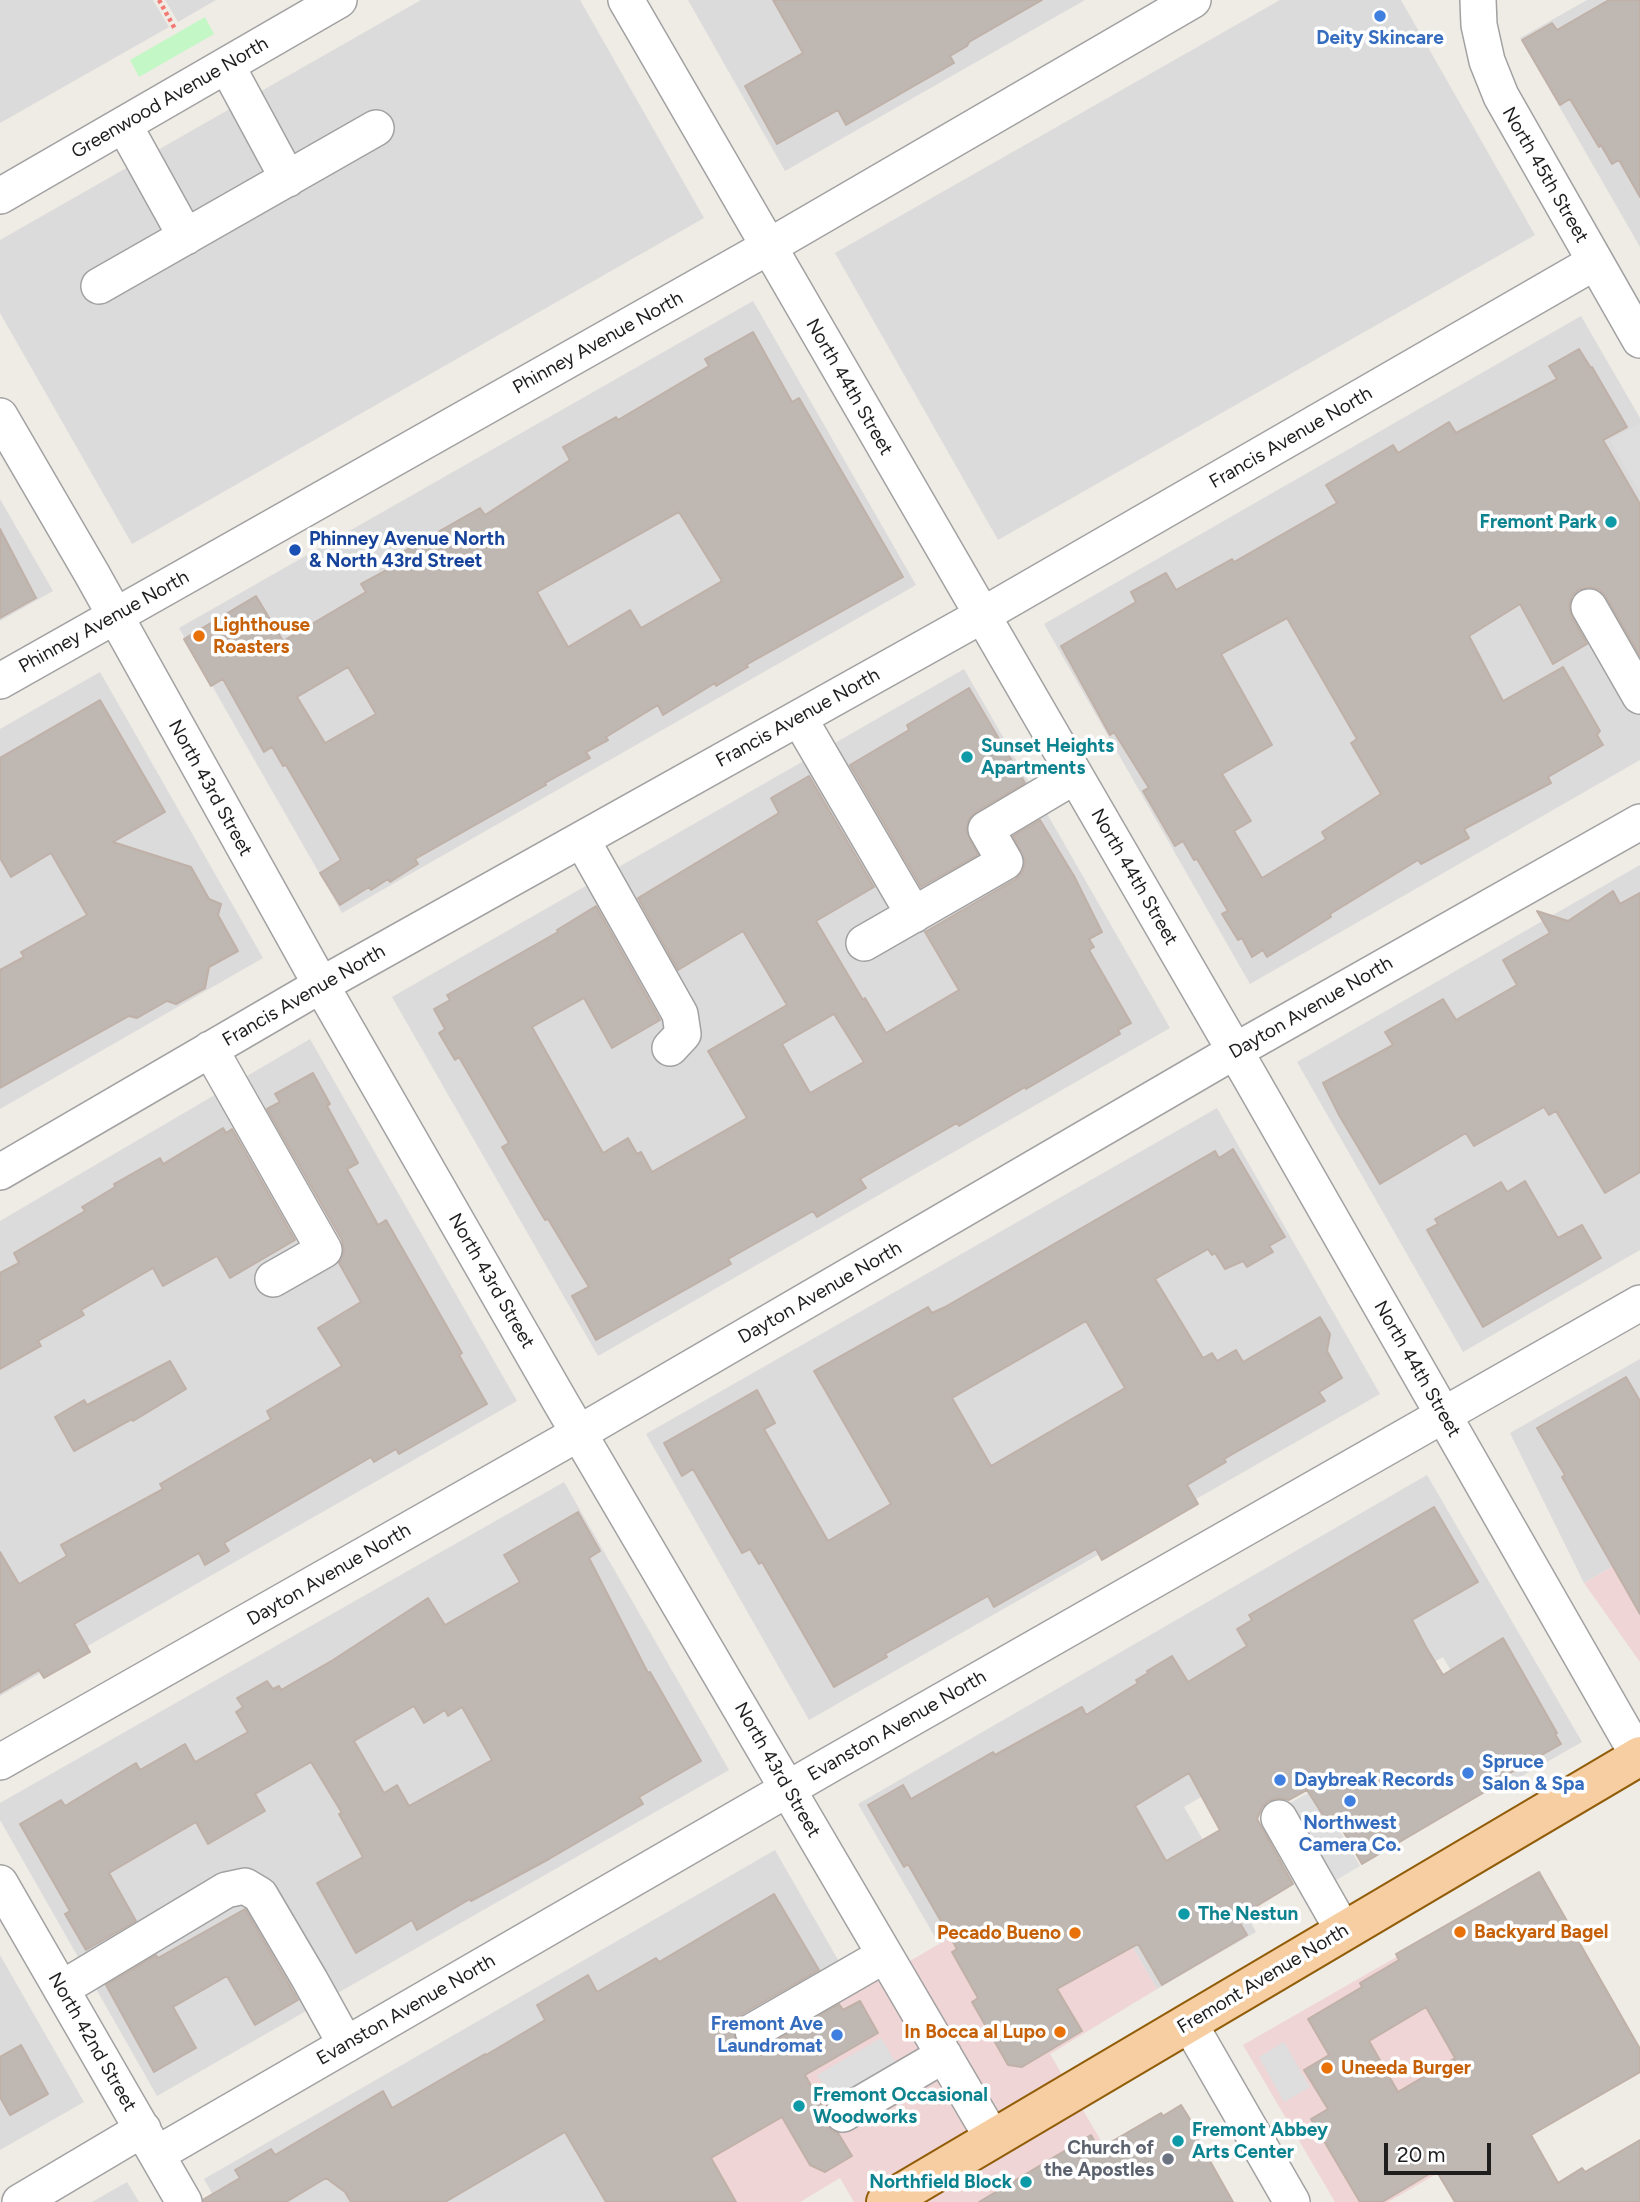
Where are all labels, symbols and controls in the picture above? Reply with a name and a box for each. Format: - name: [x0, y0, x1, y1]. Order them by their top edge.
- marker: Deity Skincare: [1372, 8, 1388, 24]
- place label: Deity Skincare: [1316, 27, 1444, 49]
- street label: Greenwood Avenue North: [68, 32, 272, 164]
- street label: North 45th Street: [1497, 103, 1593, 247]
- street label: Phinney Avenue North: [509, 287, 687, 399]
- street label: North 44th Street: [801, 315, 897, 459]
- street label: Francis Avenue North: [1206, 382, 1376, 494]
- place label: Fremont Park: [1480, 511, 1597, 533]
- marker: Fremont Park: [1603, 514, 1619, 530]
- place label: Phinney Avenue North & North 43rd Street: [309, 528, 505, 572]
- marker: Phinney Avenue North & North 43rd Street: [287, 542, 303, 558]
- street label: Phinney Avenue North: [15, 566, 193, 678]
- place label: Lighthouse Roasters: [213, 614, 310, 658]
- marker: Lighthouse Roasters: [191, 628, 207, 644]
- street label: Francis Avenue North: [712, 663, 884, 773]
- street label: North 43rd Street: [163, 716, 257, 860]
- place label: Sunset Heights Apartments: [981, 735, 1114, 779]
- marker: Sunset Heights Apartments: [959, 749, 975, 765]
- street label: North 44th Street: [1086, 805, 1182, 949]
- street label: Francis Avenue North: [219, 940, 389, 1052]
- street label: Dayton Avenue North: [1225, 952, 1397, 1064]
- street label: North 43rd Street: [443, 1209, 539, 1353]
- street label: Dayton Avenue North: [734, 1237, 906, 1349]
- street label: North 44th Street: [1369, 1297, 1465, 1441]
- street label: Dayton Avenue North: [243, 1519, 415, 1631]
- street label: Evanston Avenue North: [804, 1666, 990, 1786]
- street label: North 43rd Street: [729, 1698, 825, 1842]
- place label: Spruce Salon & Spa: [1482, 1751, 1585, 1795]
- marker: Spruce Salon & Spa: [1460, 1765, 1476, 1781]
- place label: Daybreak Records: [1294, 1769, 1454, 1791]
- marker: Daybreak Records: [1272, 1772, 1288, 1788]
- marker: Northwest Camera Co.: [1342, 1793, 1358, 1809]
- place label: Northwest Camera Co.: [1299, 1812, 1401, 1856]
- place label: The Nestun: [1198, 1903, 1298, 1925]
- marker: The Nestun: [1176, 1906, 1192, 1922]
- street label: Fremont Avenue North: [1173, 1919, 1353, 2039]
- place label: Backyard Bagel: [1474, 1921, 1609, 1943]
- place label: Pecado Bueno: [937, 1922, 1061, 1944]
- marker: Backyard Bagel: [1452, 1924, 1468, 1940]
- marker: Pecado Bueno: [1067, 1925, 1083, 1941]
- street label: Evanston Avenue North: [313, 1950, 499, 2070]
- street label: North 42nd Street: [43, 1968, 141, 2116]
- place label: Fremont Ave Laundromat: [711, 2013, 823, 2057]
- place label: In Bocca al Lupo: [904, 2021, 1046, 2043]
- marker: In Bocca al Lupo: [1052, 2024, 1068, 2040]
- marker: Fremont Ave Laundromat: [829, 2027, 845, 2043]
- place label: Uneeda Burger: [1341, 2057, 1471, 2079]
- marker: Uneeda Burger: [1319, 2060, 1335, 2076]
- place label: Fremont Occasional Woodworks: [813, 2084, 988, 2128]
- marker: Fremont Occasional Woodworks: [791, 2098, 807, 2114]
- place label: Fremont Abbey Arts Center: [1192, 2119, 1328, 2163]
- scale bar: [1388, 2128, 1495, 2172]
- marker: Fremont Abbey Arts Center: [1170, 2133, 1186, 2149]
- place label: Church of the Apostles: [1044, 2137, 1154, 2181]
- text: 20 m: [1397, 2142, 1445, 2167]
- marker: Church of the Apostles: [1160, 2151, 1176, 2167]
- place label: Northfield Block: [869, 2171, 1012, 2193]
- marker: Northfield Block: [1018, 2174, 1034, 2190]

